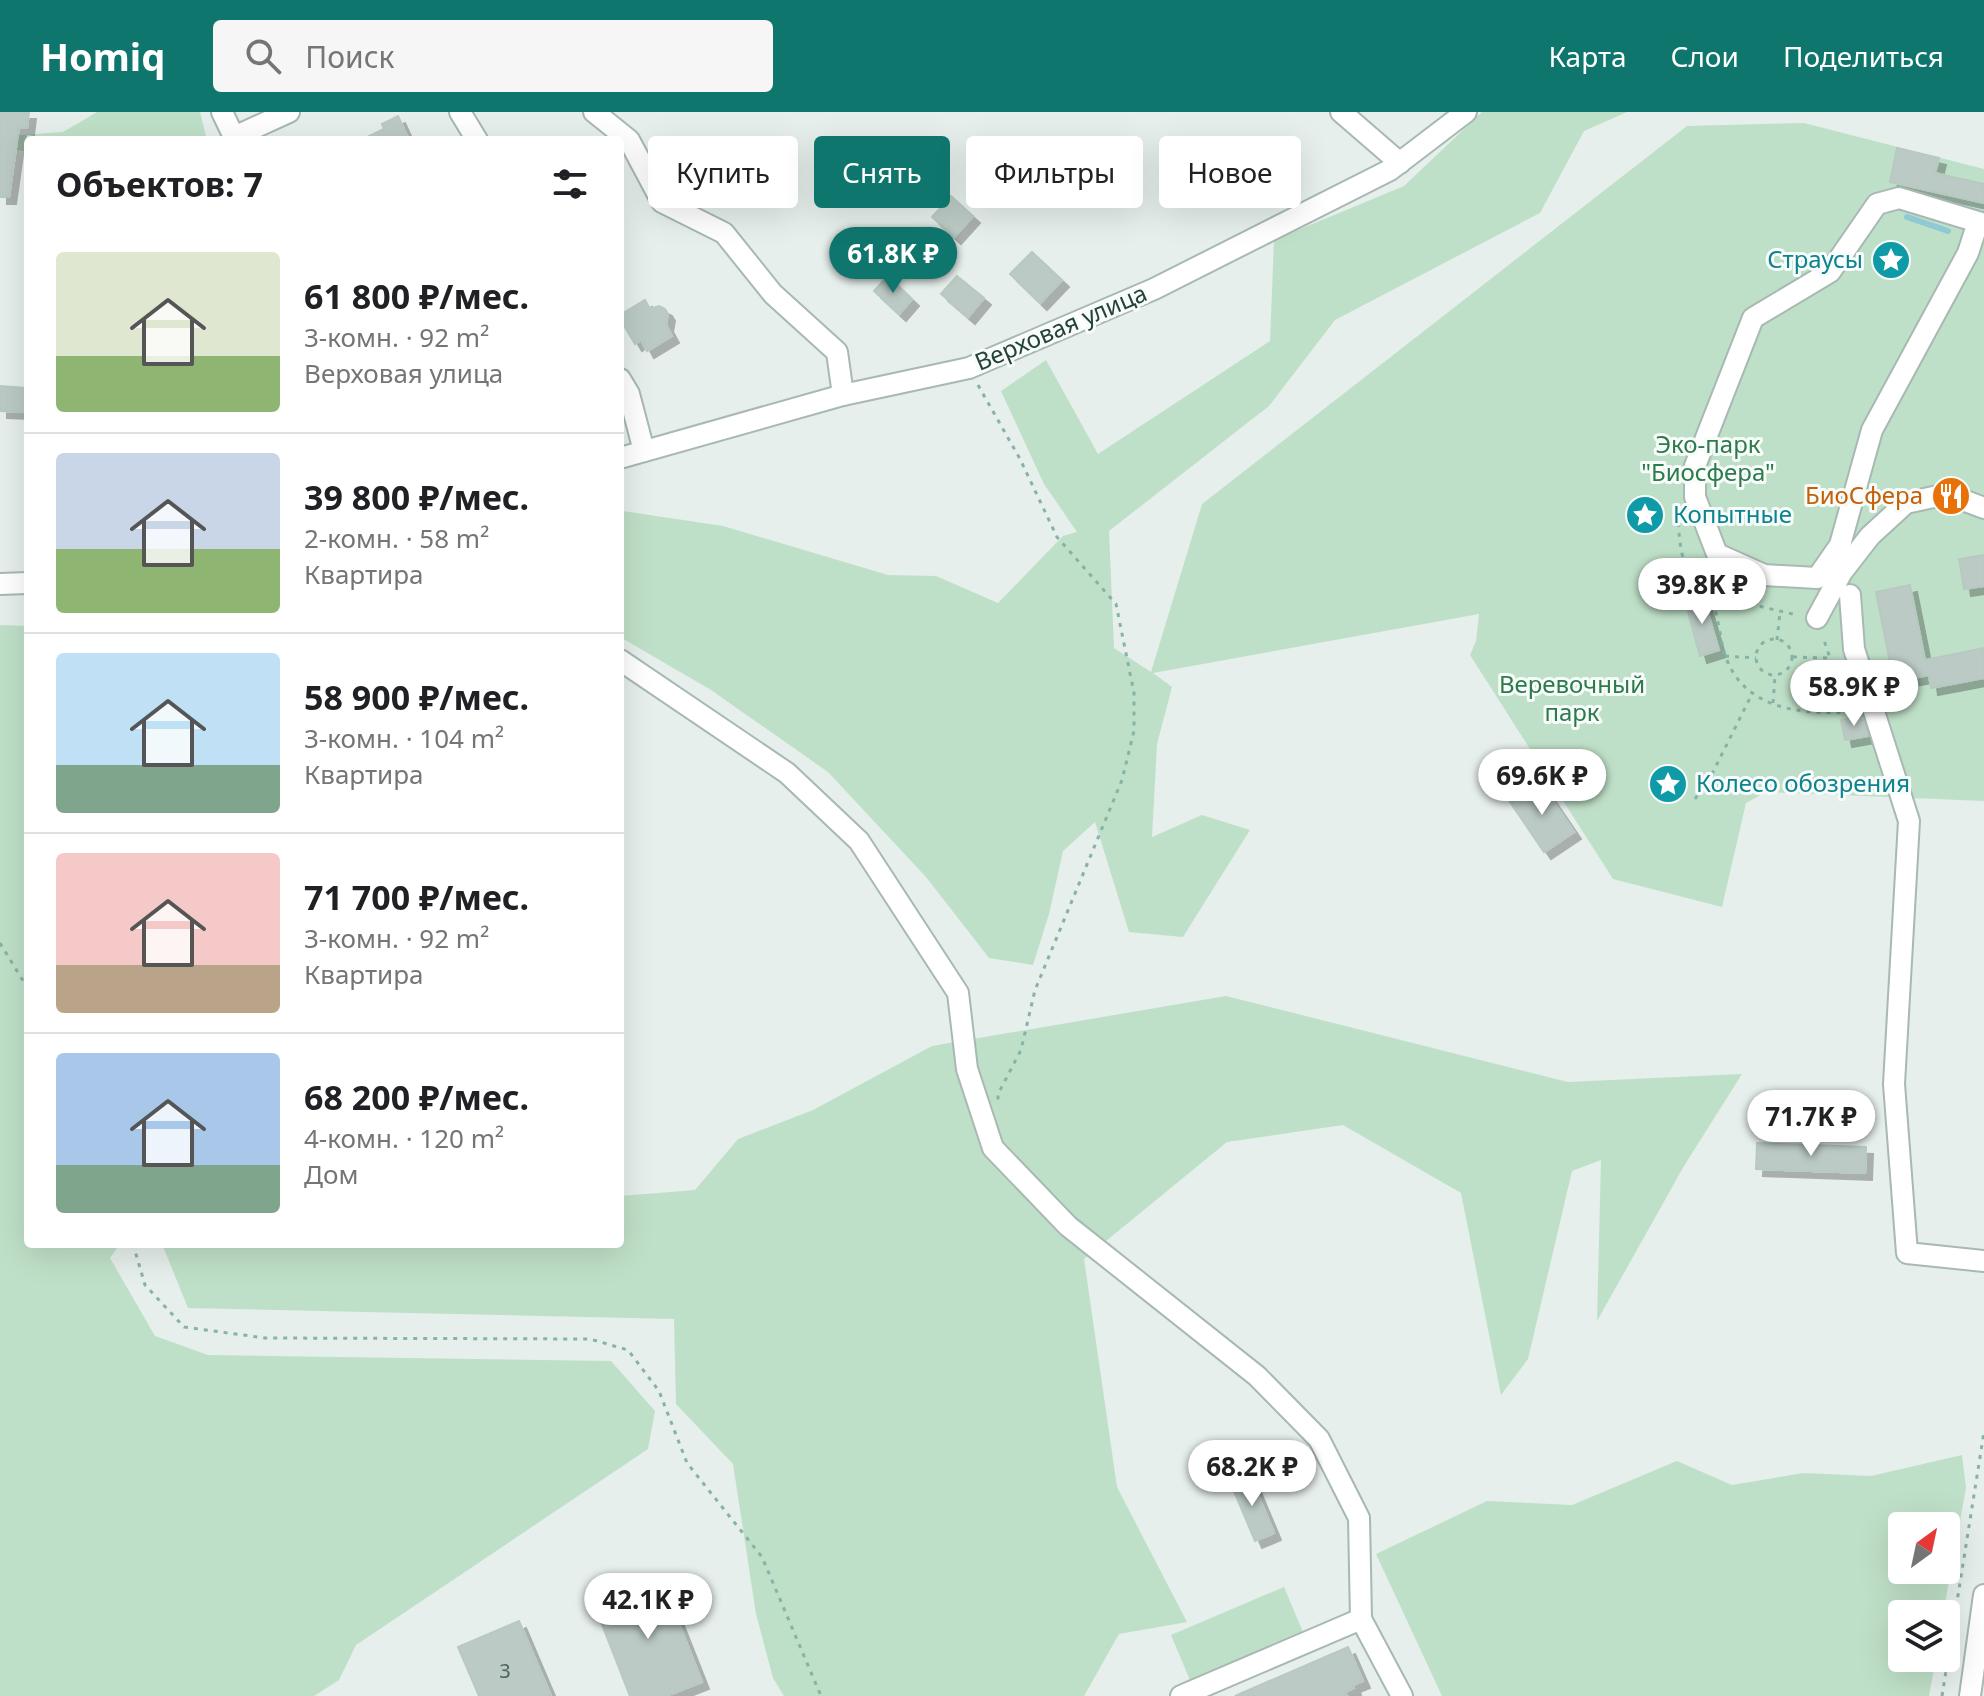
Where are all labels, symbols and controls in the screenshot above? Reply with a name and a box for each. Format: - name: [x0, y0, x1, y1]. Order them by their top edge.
- search box: [213, 20, 773, 92]
- text: Homiq: [40, 30, 165, 82]
- icon: search: [241, 34, 285, 78]
- text: Поиск: [305, 36, 394, 77]
- text: Карта: [1548, 37, 1627, 75]
- text: Слои: [1671, 37, 1739, 75]
- text: Поделиться: [1783, 37, 1944, 75]
- chip: Купить: [648, 136, 798, 208]
- chip: Снять: [814, 136, 950, 208]
- chip: Фильтры: [966, 136, 1143, 208]
- chip: Новое: [1159, 136, 1301, 208]
- text: Объектов: 7: [56, 161, 263, 207]
- icon: filters: [548, 162, 592, 206]
- pin: 61.8K ₽: [819, 227, 967, 295]
- text: 61.8K ₽: [847, 235, 939, 271]
- place icon: Страусы: [1870, 239, 1912, 281]
- place label: Страусы: [1767, 242, 1863, 275]
- text: 61 800 ₽/мес.: [304, 273, 529, 319]
- street label: Верховая улица: [969, 275, 1152, 378]
- icon: home: [120, 284, 216, 380]
- text: 3-комн. · 92 m²: [304, 319, 489, 355]
- text: Верховая улица: [304, 355, 503, 391]
- park label: Эко-парк "Биосфера": [1641, 427, 1775, 488]
- text: 39 800 ₽/мес.: [304, 474, 529, 520]
- restaurant icon: БиоСфера: [1930, 475, 1972, 517]
- place label: БиоСфера: [1805, 478, 1923, 511]
- icon: home: [120, 485, 216, 581]
- place icon: Копытные: [1624, 494, 1666, 536]
- place label: Копытные: [1673, 497, 1792, 530]
- text: 2-комн. · 58 m²: [304, 520, 489, 556]
- text: Квартира: [304, 556, 423, 592]
- pin: 39.8K ₽: [1628, 558, 1776, 626]
- text: 39.8K ₽: [1656, 566, 1748, 602]
- pin: 58.9K ₽: [1780, 660, 1928, 728]
- park label: Веревочный парк: [1499, 667, 1645, 728]
- text: 58.9K ₽: [1808, 668, 1900, 704]
- text: 58 900 ₽/мес.: [304, 674, 529, 720]
- icon: home: [120, 685, 216, 781]
- text: 3-комн. · 104 m²: [304, 720, 504, 756]
- pin: 69.6K ₽: [1468, 749, 1616, 817]
- text: Квартира: [304, 756, 423, 792]
- text: 69.6K ₽: [1496, 757, 1588, 793]
- place icon: Колесо обозрения: [1647, 763, 1689, 805]
- place label: Колесо обозрения: [1696, 766, 1910, 799]
- text: 71 700 ₽/мес.: [304, 874, 529, 920]
- icon: home: [120, 885, 216, 981]
- text: 3-комн. · 92 m²: [304, 920, 489, 956]
- text: Квартира: [304, 956, 423, 992]
- text: 68 200 ₽/мес.: [304, 1074, 529, 1120]
- icon: home: [120, 1085, 216, 1181]
- pin: 71.7K ₽: [1737, 1090, 1885, 1158]
- text: 71.7K ₽: [1765, 1098, 1857, 1134]
- text: 4-комн. · 120 m²: [304, 1120, 504, 1156]
- text: Дом: [304, 1156, 358, 1192]
- pin: 68.2K ₽: [1178, 1440, 1326, 1508]
- text: 68.2K ₽: [1206, 1448, 1298, 1484]
- north arrow: [1888, 1512, 1960, 1584]
- map controls: [1888, 1512, 1960, 1672]
- pin: 42.1K ₽: [574, 1573, 722, 1641]
- text: 42.1K ₽: [602, 1581, 694, 1617]
- button: layers: [1888, 1600, 1960, 1672]
- house number: 3: [499, 1657, 511, 1684]

